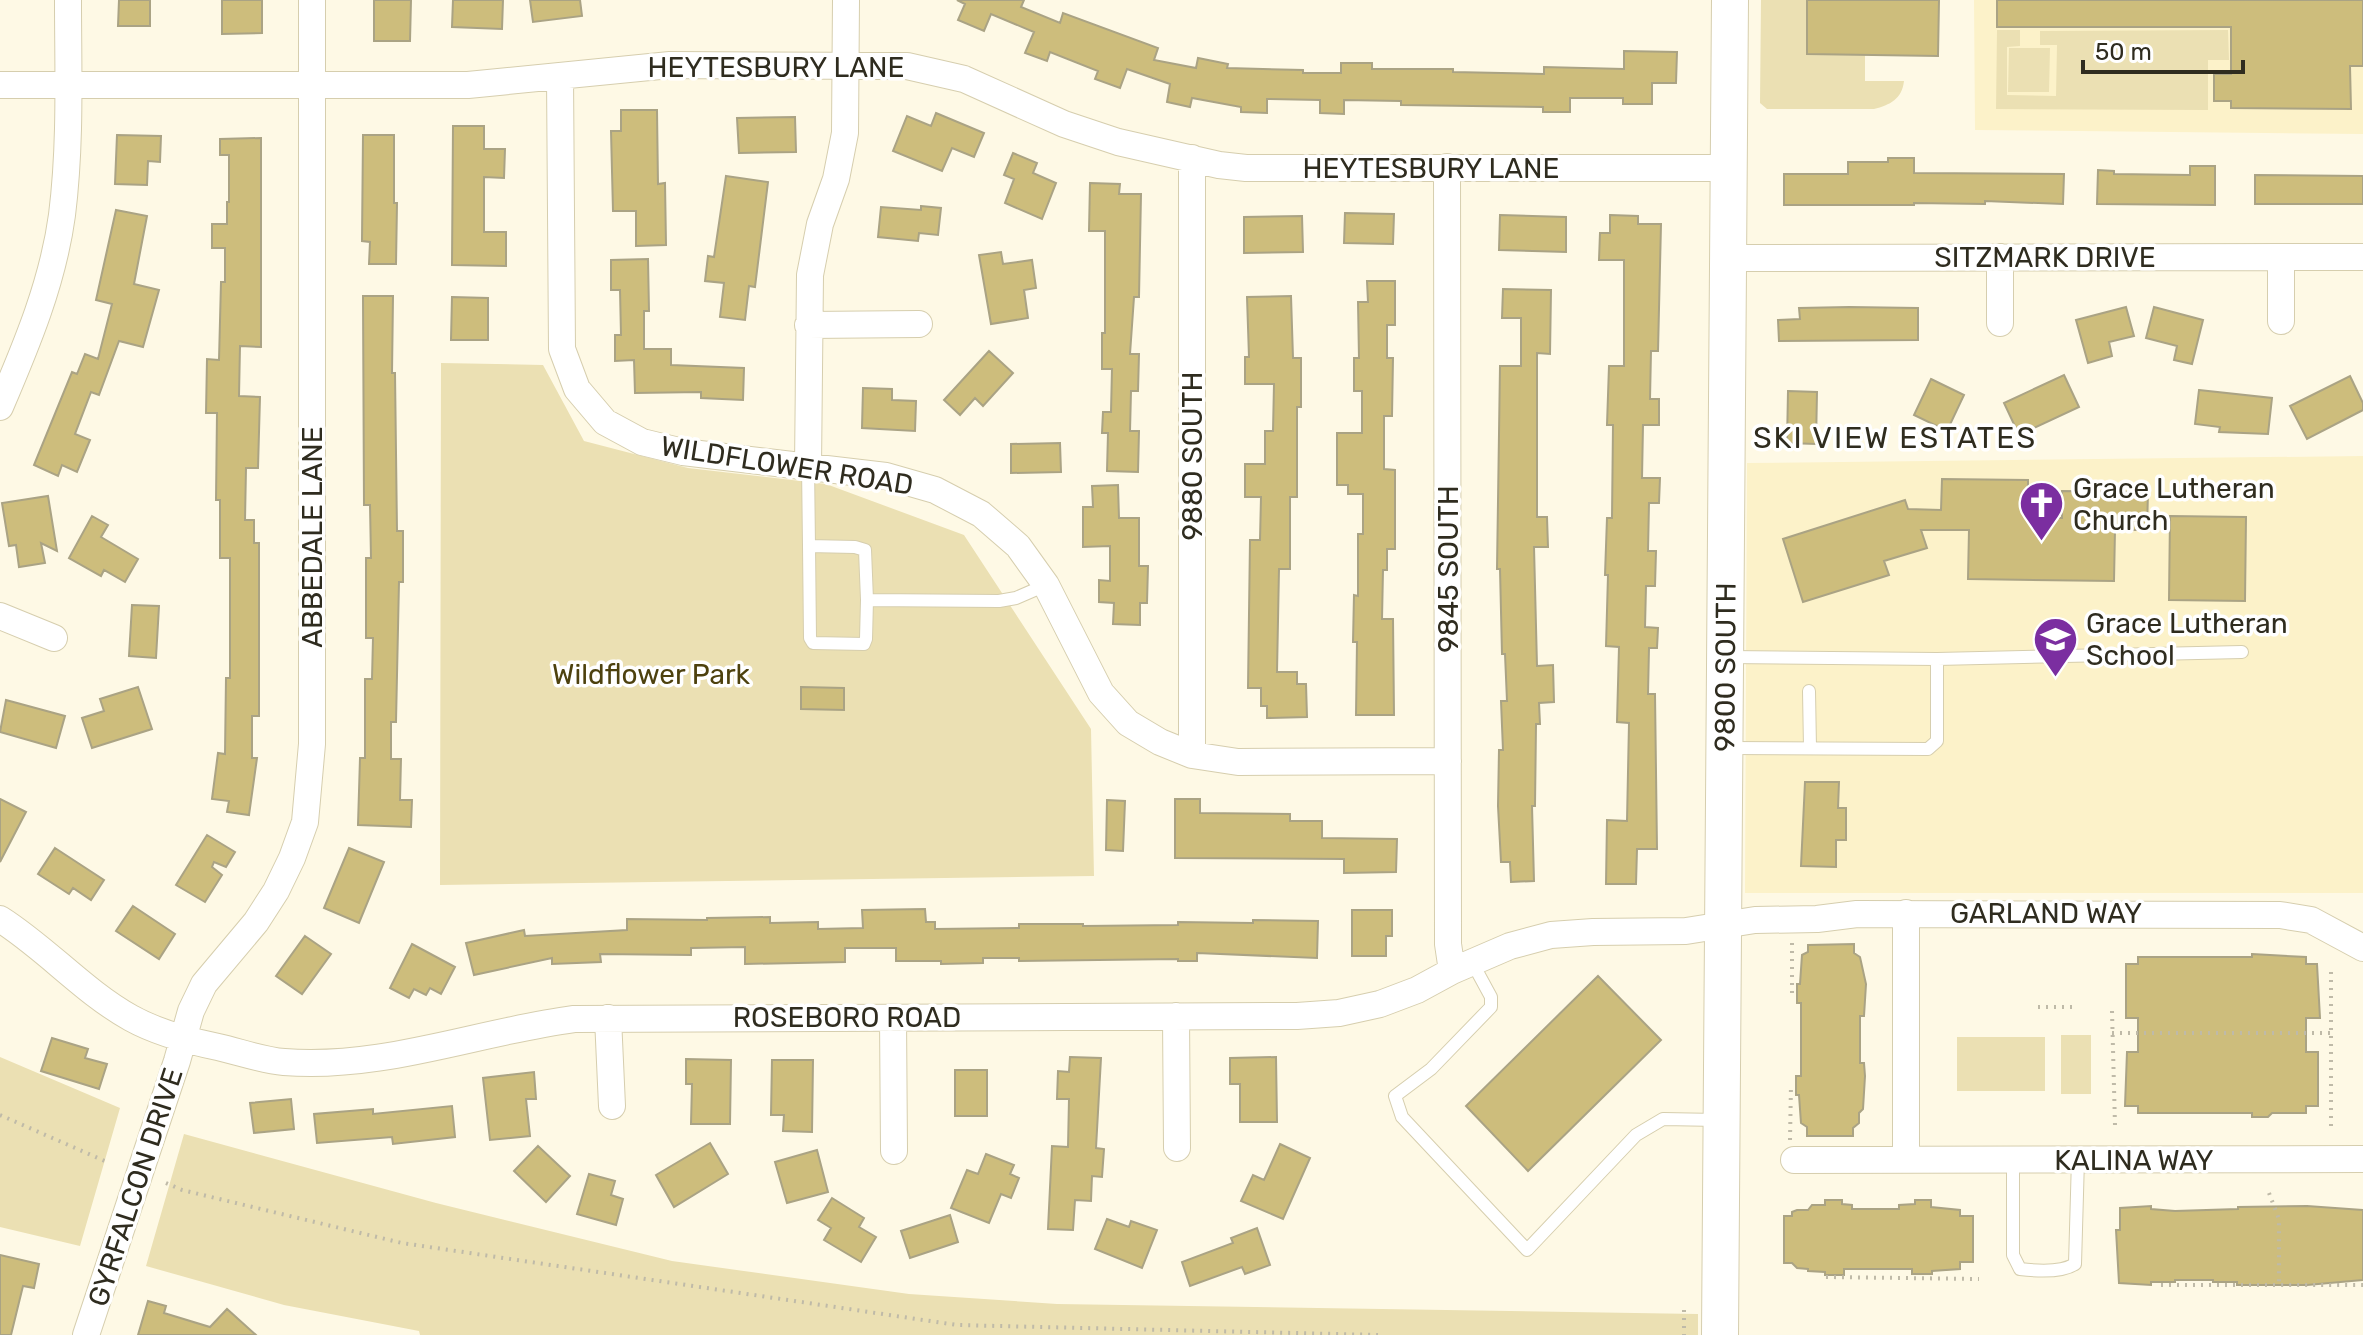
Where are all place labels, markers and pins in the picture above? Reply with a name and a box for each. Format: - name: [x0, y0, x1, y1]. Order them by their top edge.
- place label: Grace Lutheran Church: [2073, 472, 2275, 537]
- church icon: Grace Lutheran Church: [2018, 480, 2066, 543]
- place label: Grace Lutheran School: [2086, 607, 2288, 672]
- school or university icon: Grace Lutheran School: [2031, 615, 2079, 678]

